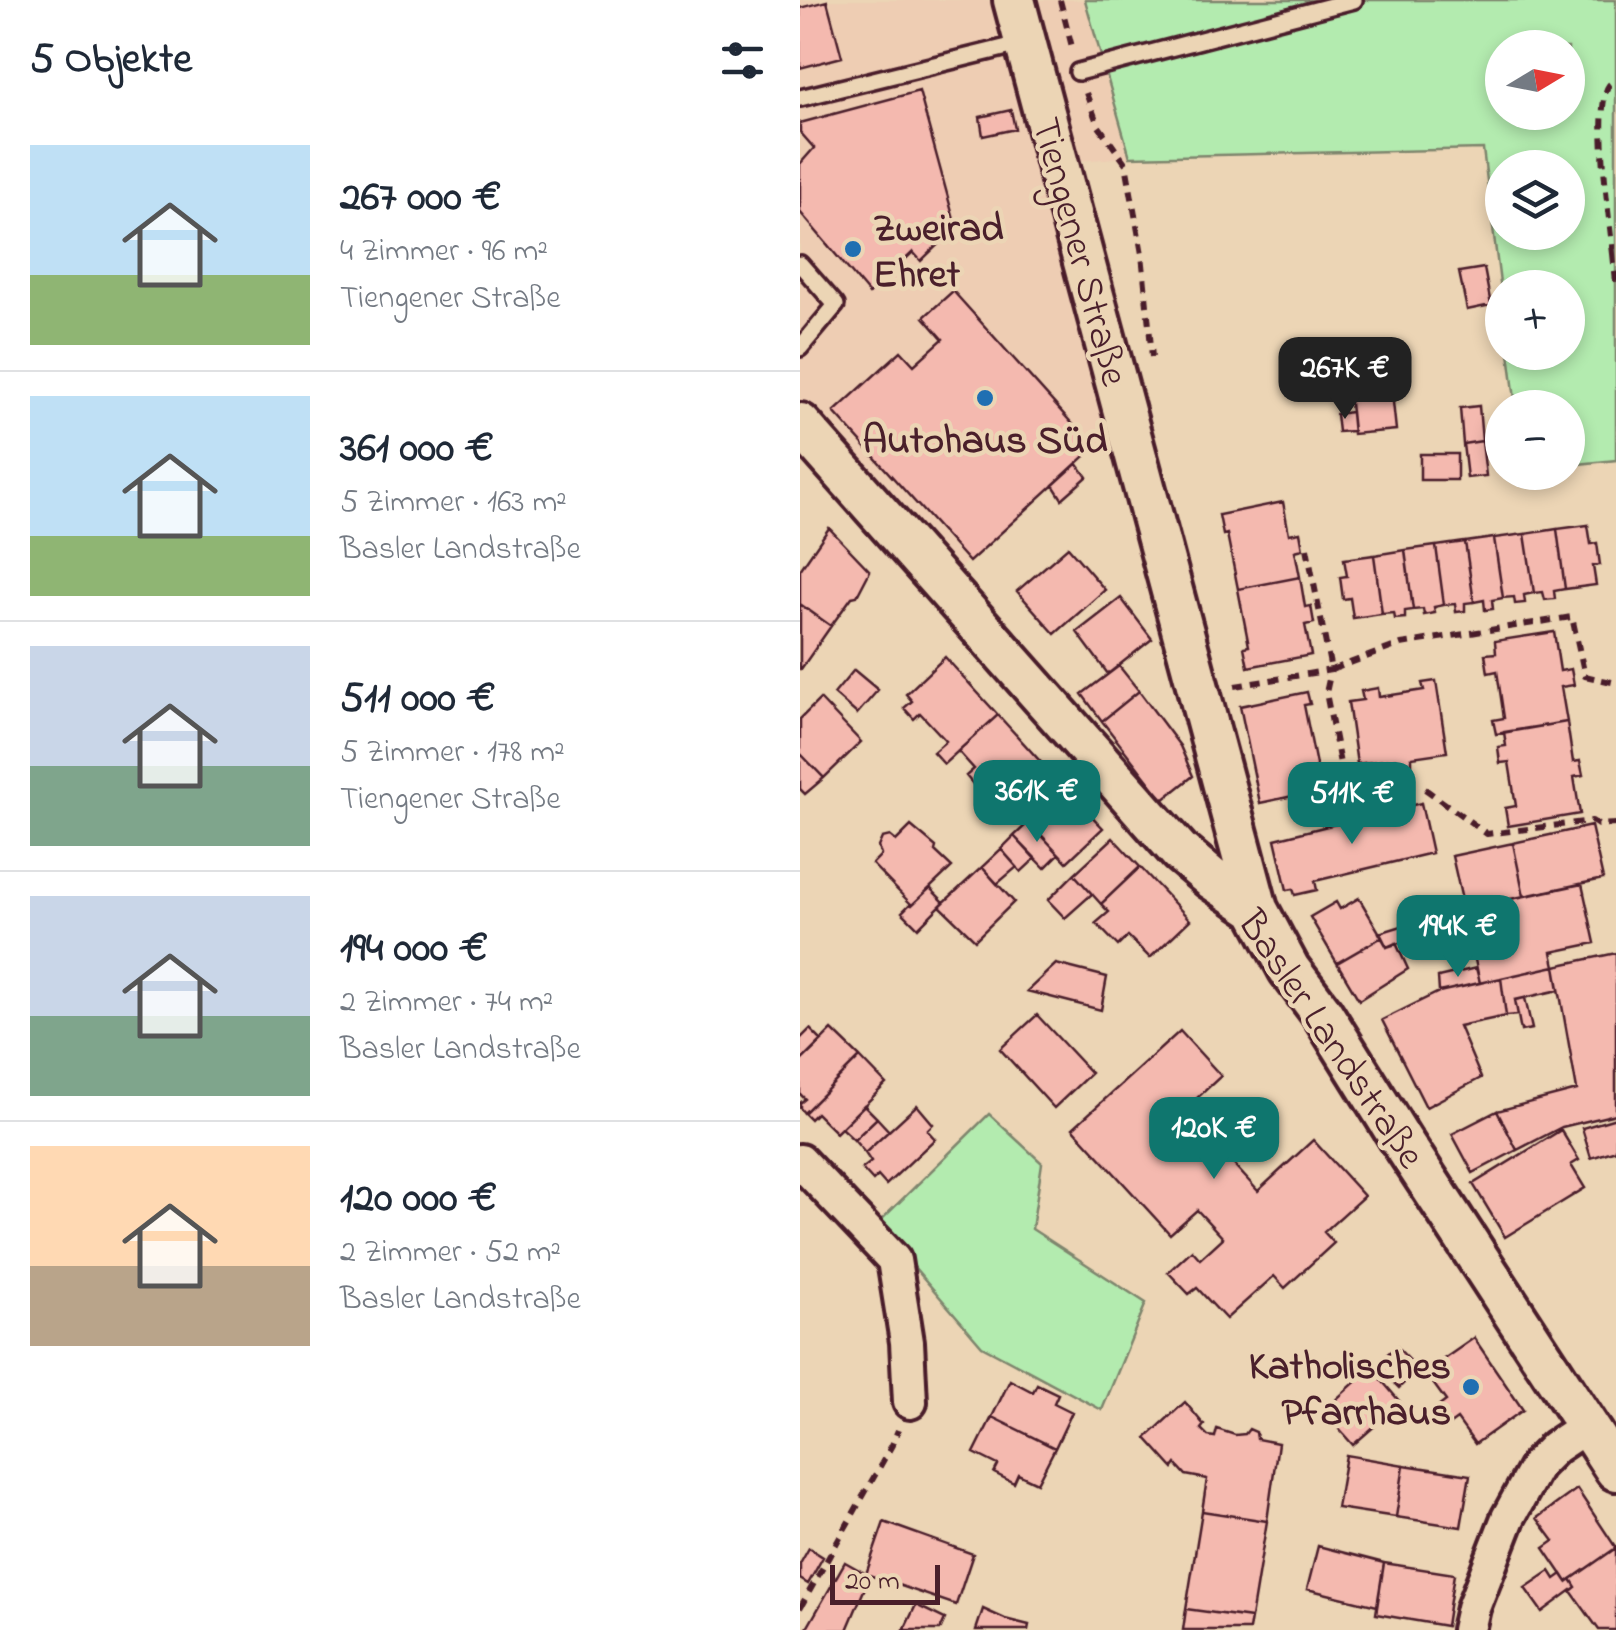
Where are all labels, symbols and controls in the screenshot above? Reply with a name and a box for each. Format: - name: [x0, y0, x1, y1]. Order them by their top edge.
- text: 5 Objekte: [30, 30, 192, 91]
- north arrow: [1485, 30, 1585, 130]
- map controls: [1485, 30, 1585, 490]
- icon: filters: [715, 33, 770, 88]
- street label: Tiengener Straße: [1013, 111, 1142, 393]
- button: layers: [1485, 150, 1585, 250]
- text: 267 000 €: [340, 168, 501, 229]
- icon: home: [110, 185, 230, 305]
- place label: Zweirad Ehret: [873, 201, 1004, 306]
- text: 4 Zimmer · 96 m²: [340, 229, 548, 276]
- marker: Zweirad Ehret: [842, 238, 864, 260]
- button: +: [1485, 270, 1585, 370]
- text: Tiengener Straße: [340, 276, 561, 323]
- pin: 267K €: [1264, 337, 1426, 422]
- text: 267K €: [1301, 346, 1390, 393]
- marker: Autohaus Süd: [974, 387, 996, 409]
- button: −: [1485, 390, 1585, 490]
- place label: Autohaus Süd: [862, 413, 1108, 472]
- text: 361 000 €: [340, 419, 494, 480]
- icon: home: [110, 436, 230, 556]
- text: 5 Zimmer · 163 m²: [340, 480, 567, 527]
- text: Basler Landstraße: [340, 527, 581, 574]
- text: 511 000 €: [340, 669, 495, 730]
- icon: home: [110, 686, 230, 806]
- text: 5 Zimmer · 178 m²: [340, 730, 565, 777]
- pin: 361K €: [956, 760, 1118, 845]
- pin: 511K €: [1271, 762, 1433, 847]
- text: 361K €: [995, 769, 1079, 816]
- text: 511K €: [1310, 771, 1394, 818]
- text: Tiengener Straße: [340, 777, 561, 824]
- pin: 194K €: [1377, 895, 1539, 980]
- street label: Basler Landstraße: [1220, 898, 1438, 1182]
- text: 194K €: [1419, 904, 1497, 951]
- text: 194 000 €: [340, 919, 488, 980]
- icon: home: [110, 936, 230, 1056]
- text: 2 Zimmer · 74 m²: [340, 980, 553, 1027]
- text: Basler Landstraße: [340, 1027, 581, 1074]
- pin: 120K €: [1133, 1097, 1295, 1182]
- text: 120K €: [1171, 1106, 1257, 1153]
- text: 120 000 €: [340, 1169, 497, 1230]
- icon: home: [110, 1186, 230, 1306]
- text: 2 Zimmer · 52 m²: [340, 1230, 561, 1277]
- text: Basler Landstraße: [340, 1277, 581, 1324]
- place label: Katholisches Pfarrhaus: [1249, 1339, 1451, 1444]
- marker: Katholisches Pfarrhaus: [1460, 1376, 1482, 1398]
- scale bar: [830, 1560, 940, 1604]
- text: 20 m: [845, 1562, 900, 1603]

